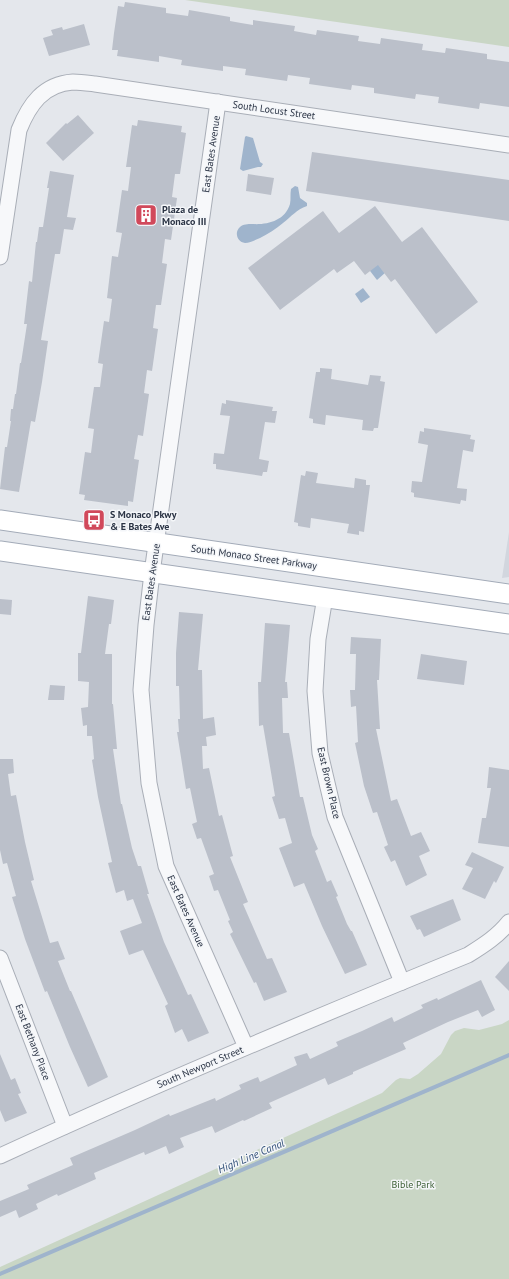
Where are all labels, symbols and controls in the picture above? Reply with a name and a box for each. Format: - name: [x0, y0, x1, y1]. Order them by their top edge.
- street label: South Locust Street: [232, 98, 317, 122]
- street label: East Bates Avenue: [199, 115, 223, 193]
- building icon: Plaza de Monaco III: [133, 202, 159, 228]
- place label: Plaza de Monaco III: [162, 203, 207, 228]
- bus stop icon: S Monaco Pkwy & E Bates Ave: [81, 507, 107, 533]
- place label: S Monaco Pkwy & E Bates Ave: [110, 508, 177, 533]
- street label: South Monaco Street Parkway: [190, 542, 318, 572]
- street label: East Bates Avenue: [139, 543, 163, 621]
- street label: East Brown Place: [314, 746, 344, 820]
- street label: East Bates Avenue: [164, 873, 208, 949]
- street label: East Bethany Place: [12, 1002, 54, 1082]
- street label: South Newport Street: [155, 1043, 246, 1091]
- water label: High Line Canal: [215, 1136, 287, 1176]
- park label: Bible Park: [392, 1178, 435, 1191]

